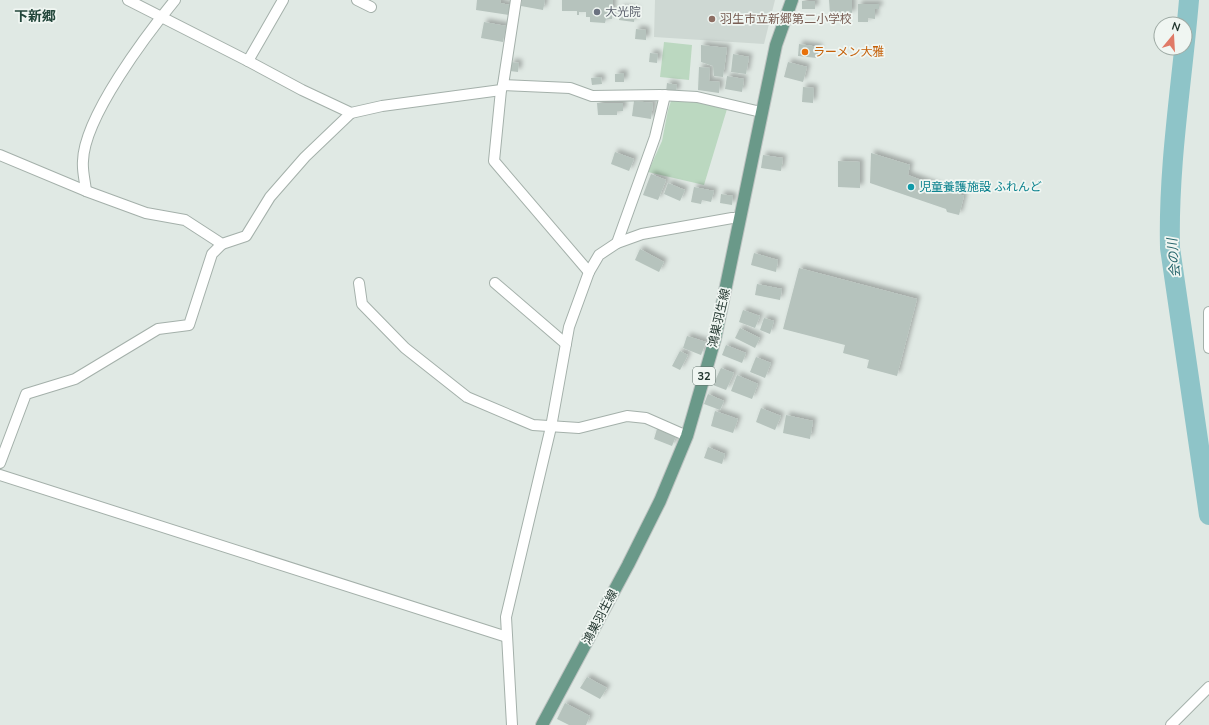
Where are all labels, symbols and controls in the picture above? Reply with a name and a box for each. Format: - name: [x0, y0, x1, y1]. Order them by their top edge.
- place label: 大光院: [605, 4, 641, 20]
- district label: 下新郷: [14, 7, 56, 26]
- marker: 大光院: [592, 7, 602, 17]
- place label: 羽生市立新郷第二小学校: [720, 11, 852, 27]
- marker: 羽生市立新郷第二小学校: [707, 14, 717, 24]
- north arrow: [1153, 16, 1193, 56]
- text: N: [1170, 19, 1182, 35]
- place label: ラーメン大雅: [813, 44, 885, 60]
- marker: ラーメン大雅: [800, 47, 810, 57]
- place label: 児童養護施設 ふれんど: [919, 179, 1042, 195]
- marker: 児童養護施設 ふれんど: [906, 182, 916, 192]
- water label: 会の川: [1163, 236, 1185, 278]
- street label: 鴻巣羽生線: [704, 287, 734, 349]
- road number: 32: [693, 367, 715, 385]
- street label: 鴻巣羽生線: [579, 587, 621, 647]

